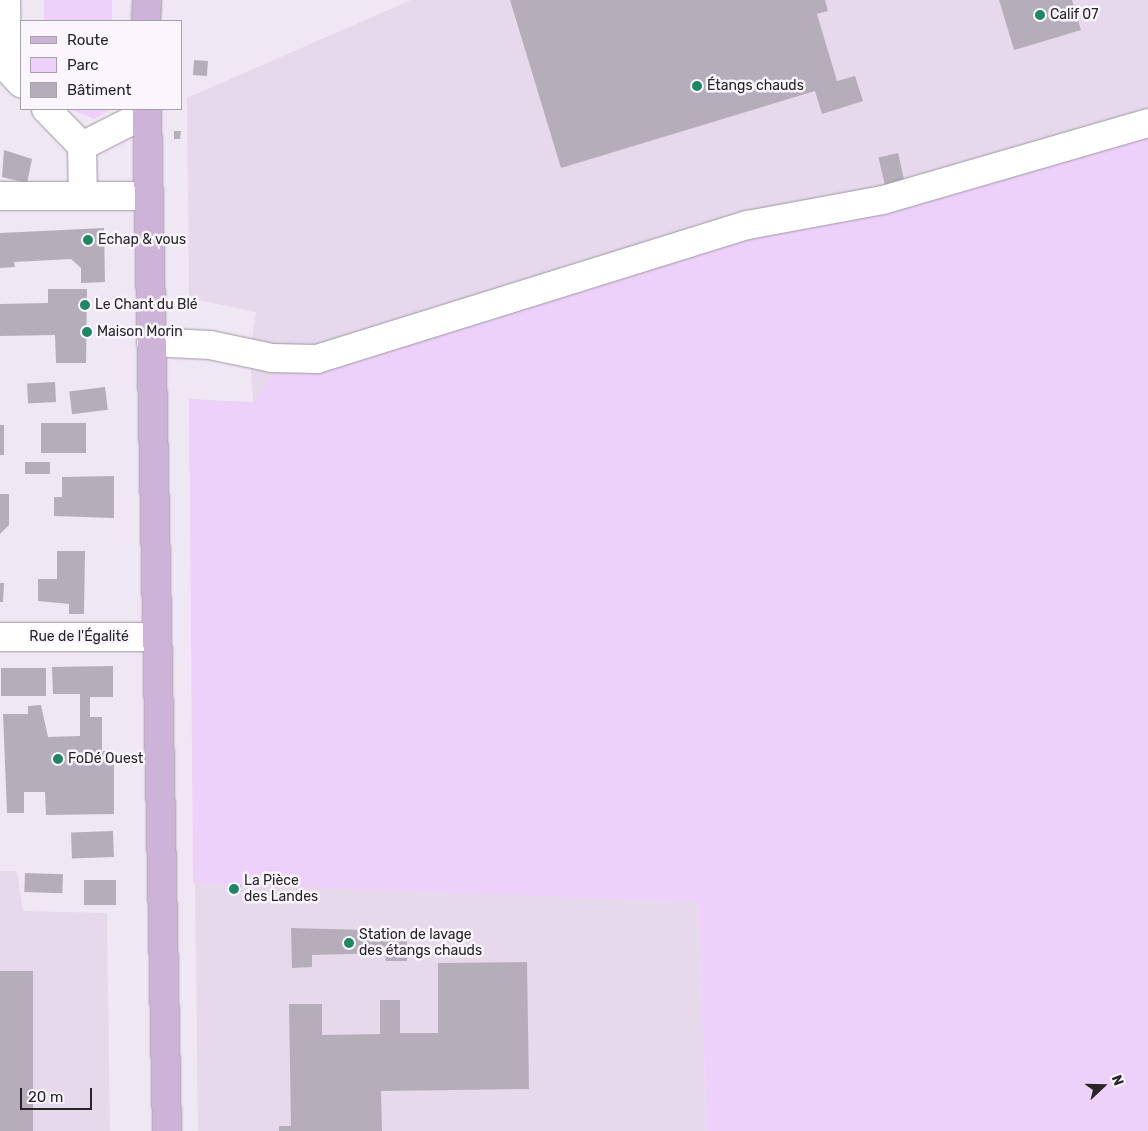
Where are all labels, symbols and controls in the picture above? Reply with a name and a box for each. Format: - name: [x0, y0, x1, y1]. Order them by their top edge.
- place label: Calif 07: [1050, 7, 1099, 23]
- marker: Calif 07: [1034, 9, 1046, 21]
- legend: [20, 20, 182, 110]
- text: Route: [67, 31, 109, 49]
- text: Parc: [67, 56, 99, 74]
- place label: Étangs chauds: [707, 78, 804, 94]
- marker: Étangs chauds: [691, 80, 703, 92]
- text: Bâtiment: [67, 81, 131, 99]
- place label: Echap & vous: [98, 232, 186, 248]
- marker: Echap & vous: [82, 234, 94, 246]
- place label: Le Chant du Blé: [95, 297, 198, 313]
- marker: Le Chant du Blé: [79, 299, 91, 311]
- place label: Maison Morin: [97, 324, 183, 340]
- marker: Maison Morin: [81, 326, 93, 338]
- street label: Rue de l'Égalité: [29, 629, 129, 645]
- place label: FoDé Ouest: [68, 751, 143, 767]
- marker: FoDé Ouest: [52, 753, 64, 765]
- place label: La Pièce des Landes: [244, 873, 318, 906]
- marker: La Pièce des Landes: [228, 883, 240, 895]
- place label: Station de lavage des étangs chauds: [359, 927, 482, 960]
- marker: Station de lavage des étangs chauds: [343, 937, 355, 949]
- north arrow: [1078, 1061, 1128, 1111]
- text: N: [1108, 1073, 1127, 1088]
- scale bar: [22, 1078, 95, 1110]
- text: 20 m: [28, 1088, 63, 1106]

